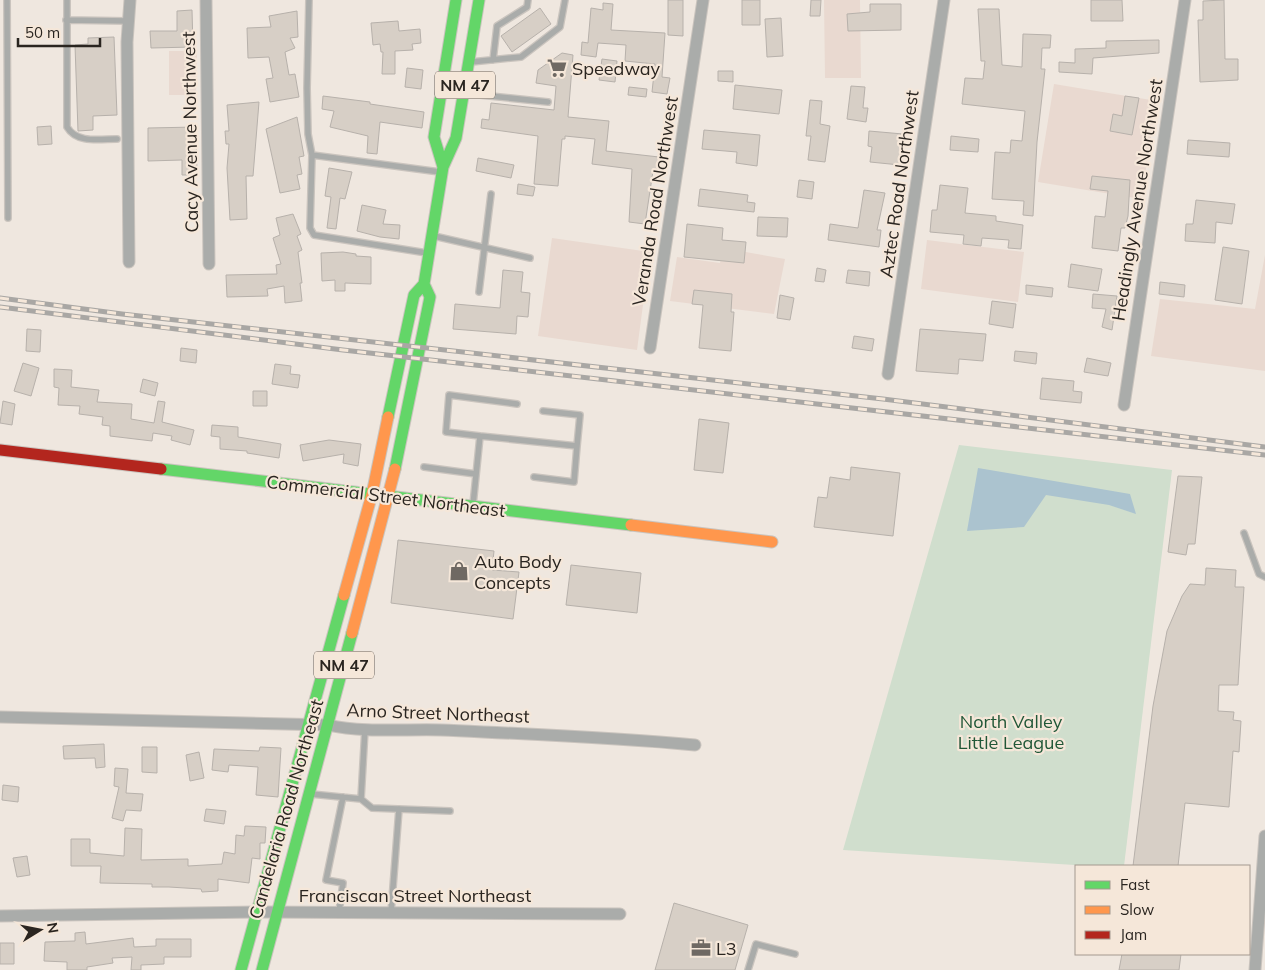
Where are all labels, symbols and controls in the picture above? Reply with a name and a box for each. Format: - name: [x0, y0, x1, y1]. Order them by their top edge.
- scale bar: [18, 15, 100, 47]
- text: 50 m: [25, 23, 60, 42]
- street label: Cacy Avenue Northwest: [177, 31, 203, 233]
- supermarket icon: Speedway: [546, 57, 568, 79]
- place label: Speedway: [572, 57, 661, 80]
- road number: NM 47: [435, 72, 495, 98]
- street label: Headingly Avenue Northwest: [1106, 77, 1168, 323]
- street label: Aztec Road Northwest: [874, 89, 924, 279]
- street label: Veranda Road Northwest: [627, 94, 683, 308]
- street label: Commercial Street Northeast: [265, 470, 507, 522]
- place label: Auto Body Concepts: [474, 550, 562, 594]
- shop icon: Auto Body Concepts: [448, 560, 470, 582]
- road number: NM 47: [314, 652, 374, 678]
- street label: Candelaria Road Northeast: [244, 696, 328, 922]
- street label: Arno Street Northeast: [346, 698, 530, 728]
- park label: North Valley Little League: [958, 710, 1064, 754]
- legend: [1075, 865, 1250, 955]
- text: Fast: [1120, 875, 1150, 894]
- street label: Franciscan Street Northeast: [299, 884, 531, 907]
- text: Slow: [1120, 900, 1154, 919]
- north arrow: [15, 905, 65, 955]
- text: N: [43, 921, 63, 935]
- text: Jam: [1120, 925, 1147, 944]
- office icon: L3: [690, 937, 712, 959]
- place label: L3: [716, 937, 737, 960]

